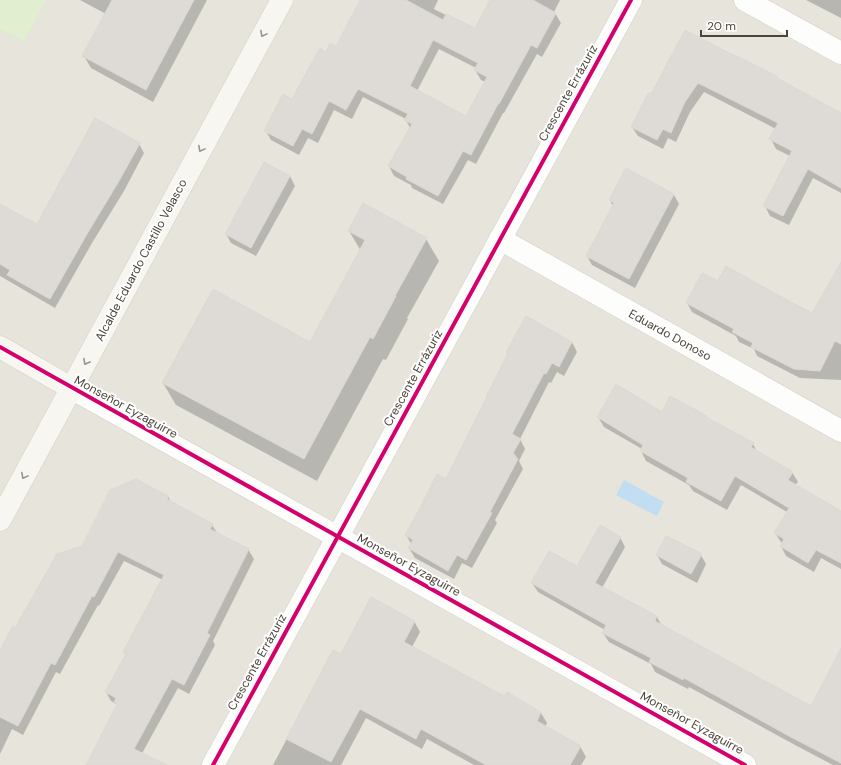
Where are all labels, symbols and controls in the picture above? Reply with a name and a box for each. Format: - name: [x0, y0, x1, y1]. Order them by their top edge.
- scale bar: [701, 12, 787, 38]
- text: 20 m: [707, 18, 736, 34]
- one-way arrow: [260, 30, 268, 37]
- street label: Crescente Errázuriz: [535, 42, 601, 144]
- one-way arrow: [198, 144, 206, 152]
- street label: Alcalde Eduardo Castillo Velasco: [91, 176, 191, 344]
- street label: Eduardo Donoso: [626, 306, 714, 364]
- street label: Crescente Errázuriz: [380, 327, 446, 429]
- one-way arrow: [83, 357, 91, 365]
- street label: Monseñor Eyzaguirre: [71, 372, 181, 442]
- one-way arrow: [21, 472, 29, 479]
- street label: Monseñor Eyzaguirre: [354, 530, 464, 600]
- street label: Crescente Errázuriz: [224, 611, 290, 713]
- street label: Monseñor Eyzaguirre: [637, 688, 747, 758]

